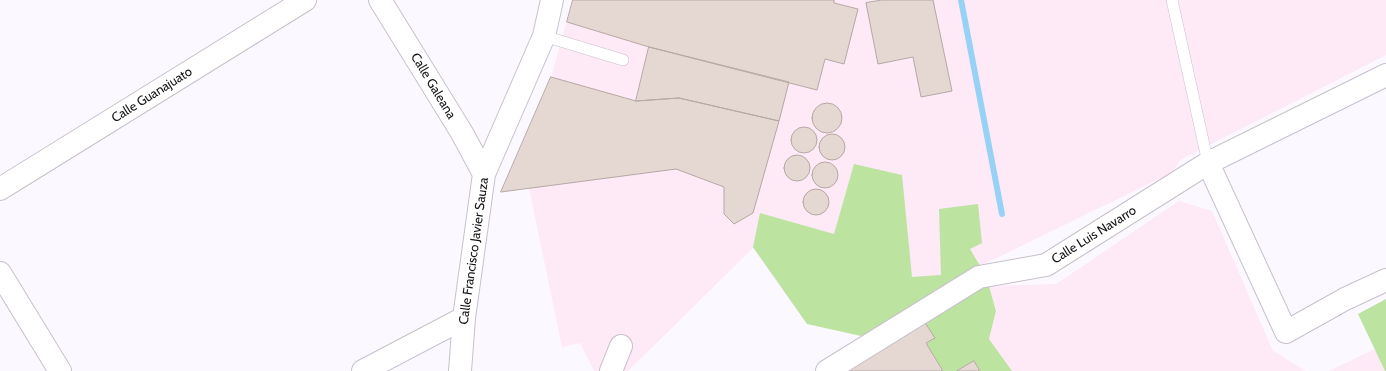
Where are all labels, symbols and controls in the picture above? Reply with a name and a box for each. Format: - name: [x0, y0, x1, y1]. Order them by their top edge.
- street label: Calle Galeana: [407, 50, 459, 122]
- street label: Calle Guanajuato: [109, 64, 195, 126]
- street label: Calle Francisco Javier Sauza: [456, 176, 492, 326]
- street label: Calle Luis Navarro: [1049, 203, 1139, 267]

